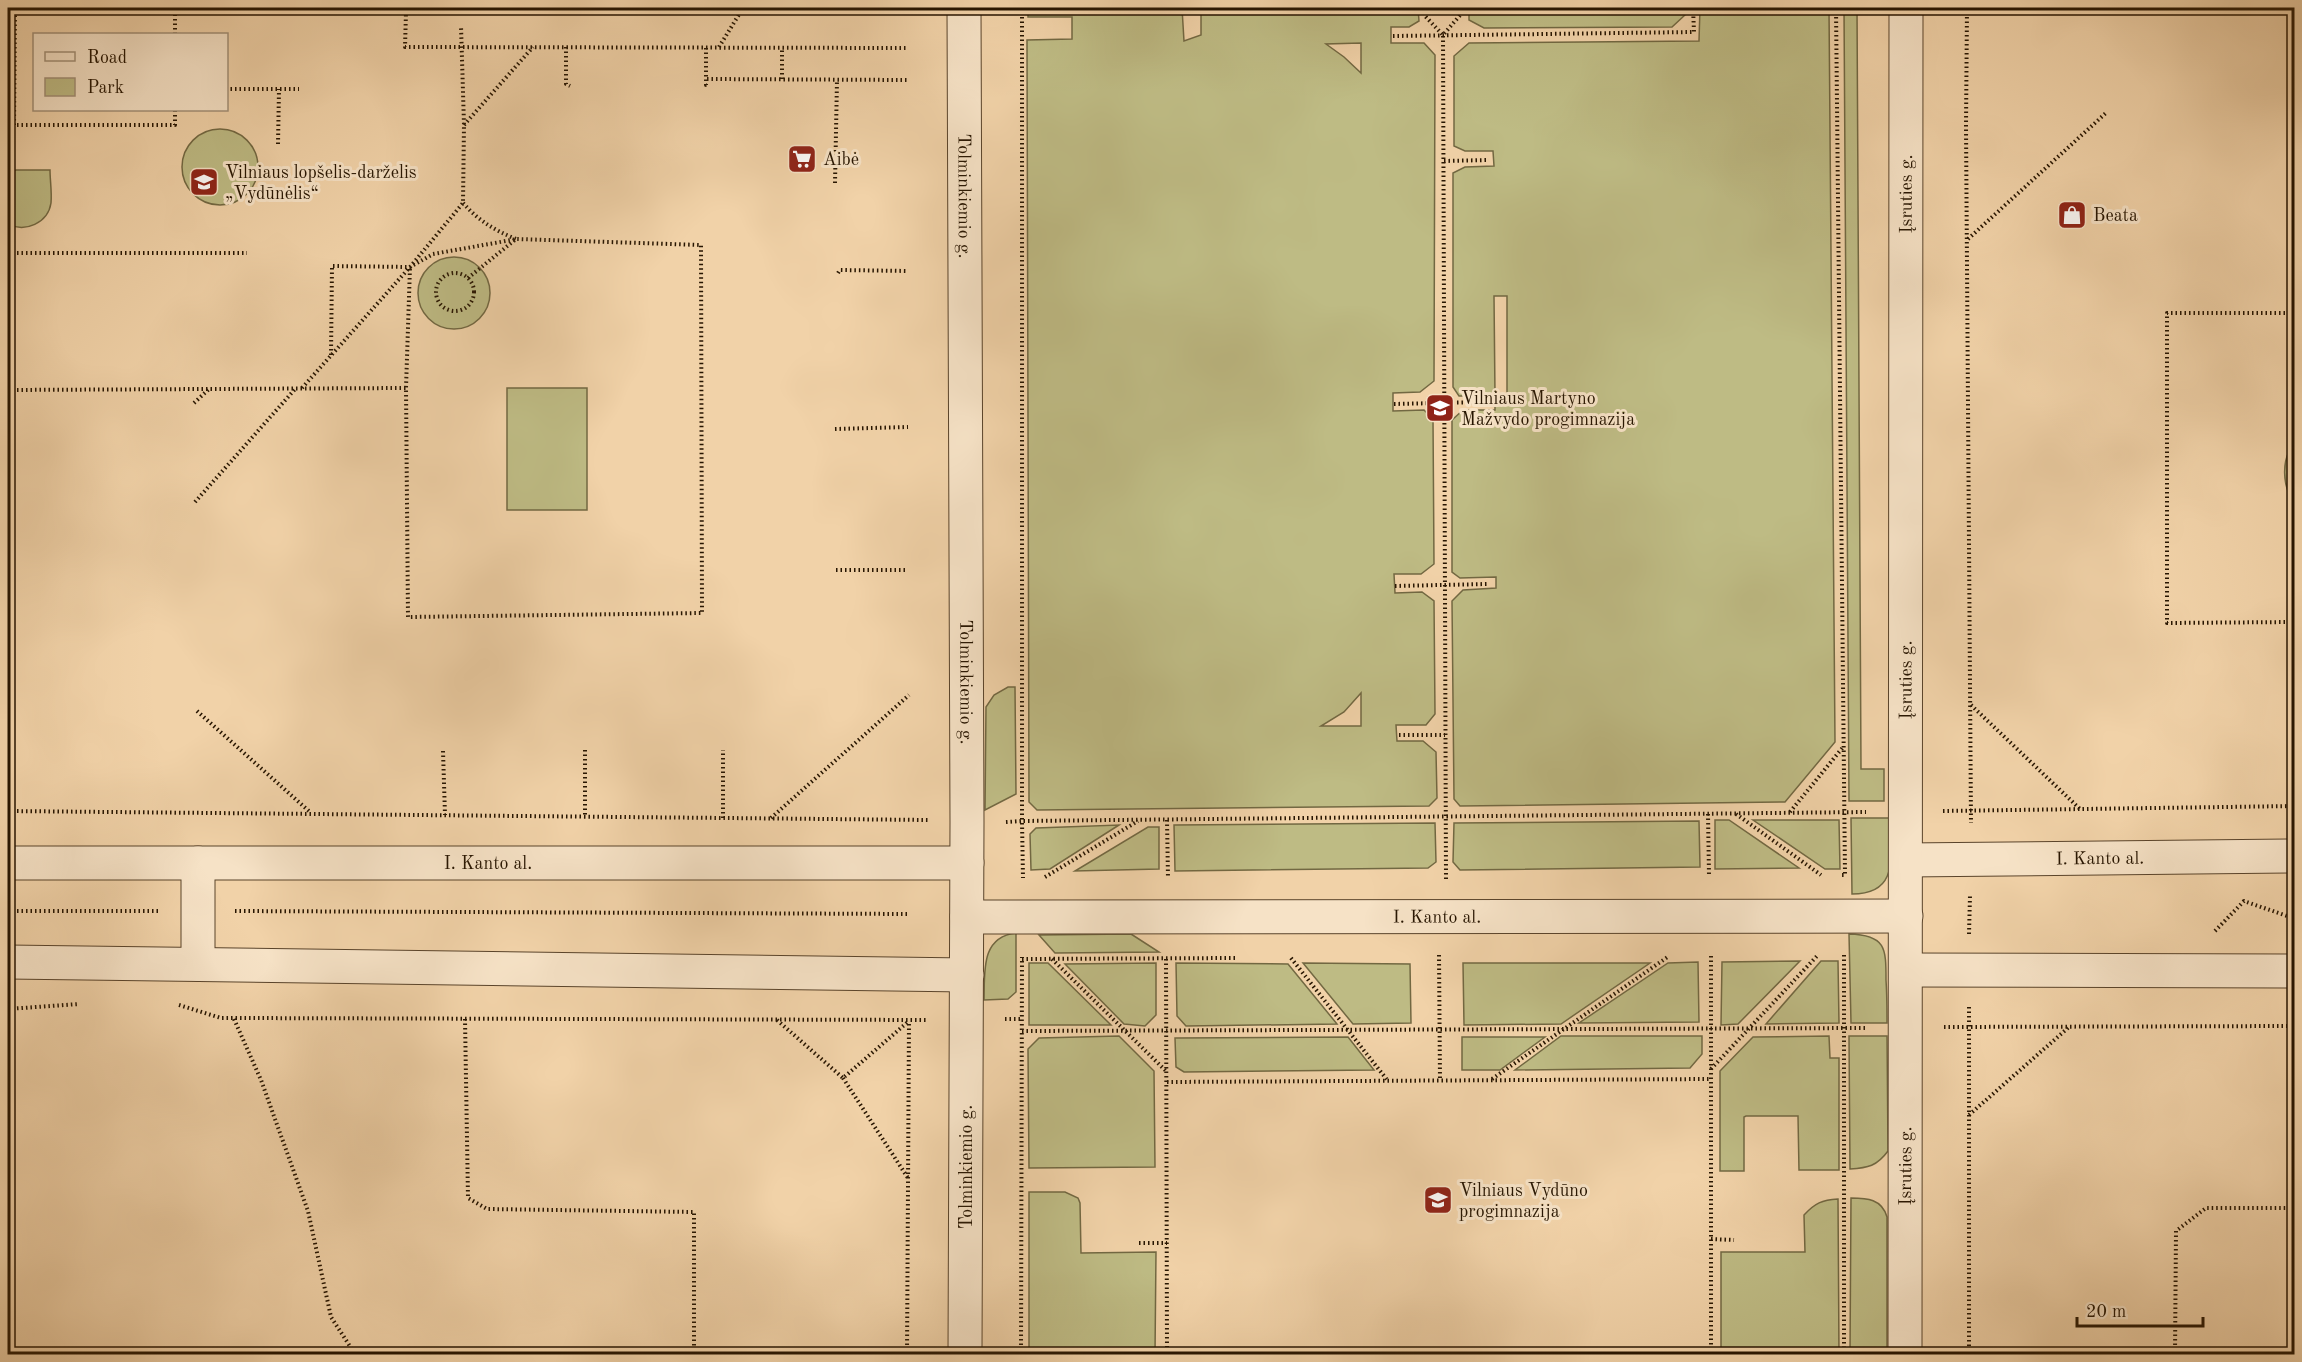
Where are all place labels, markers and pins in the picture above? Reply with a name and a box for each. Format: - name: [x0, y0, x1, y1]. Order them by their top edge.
- supermarket icon: Aibė: [786, 143, 818, 175]
- place label: Aibė: [823, 151, 859, 169]
- place label: Vilniaus lopšelis-darželis „Vydūnėlis“: [225, 164, 417, 203]
- school or university icon: Vilniaus lopšelis-darželis „Vydūnėlis“: [188, 166, 220, 198]
- shop icon: Beata: [2056, 199, 2088, 231]
- place label: Beata: [2093, 207, 2138, 225]
- place label: Vilniaus Martyno Mažvydo progimnazija: [1461, 390, 1635, 429]
- school or university icon: Vilniaus Martyno Mažvydo progimnazija: [1424, 392, 1456, 424]
- place label: Vilniaus Vydūno progimnazija: [1459, 1182, 1588, 1221]
- school or university icon: Vilniaus Vydūno progimnazija: [1422, 1184, 1454, 1216]

